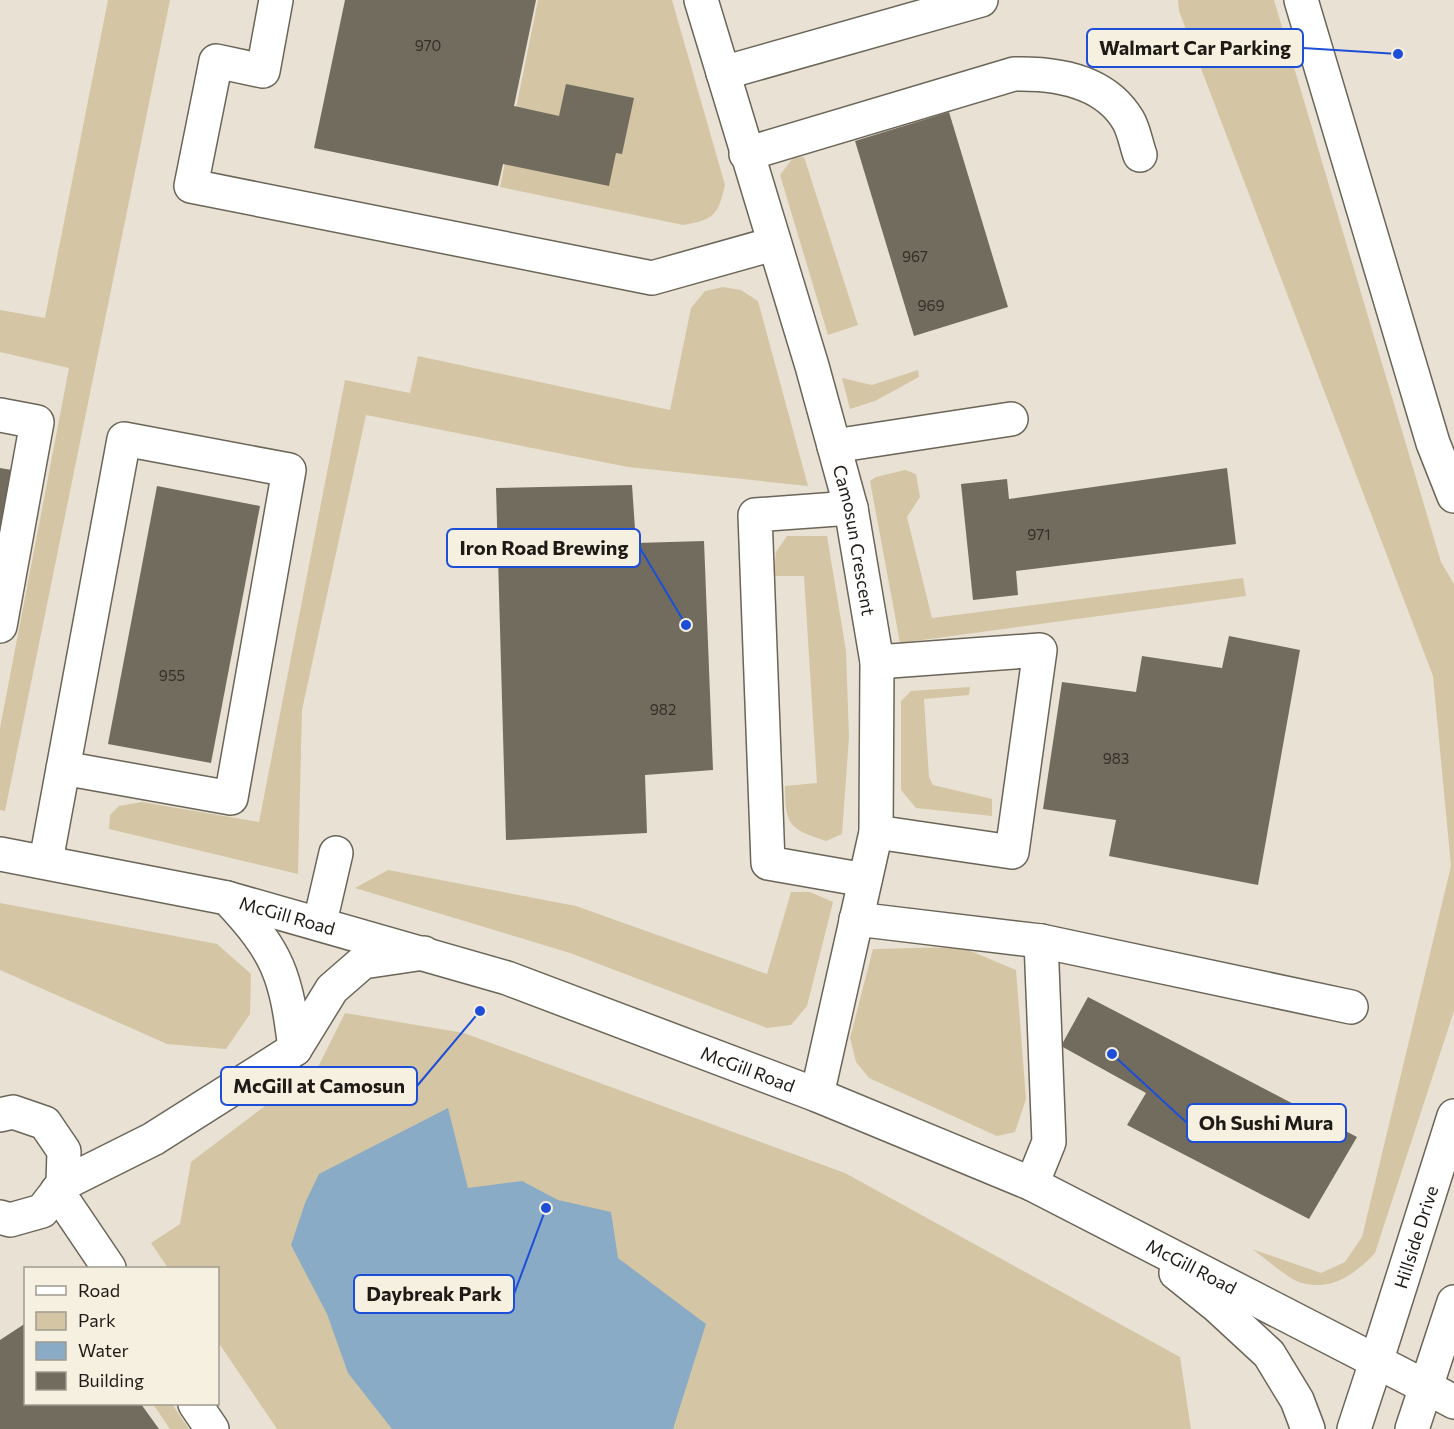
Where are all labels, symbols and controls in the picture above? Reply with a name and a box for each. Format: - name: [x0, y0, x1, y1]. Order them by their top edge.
- callout: Walmart Car Parking: [1087, 29, 1303, 67]
- text: Walmart Car Parking: [1099, 35, 1291, 59]
- house number: 970: [415, 36, 441, 54]
- house number: 967: [902, 247, 928, 265]
- house number: 969: [917, 296, 945, 314]
- street label: Camosun Crescent: [829, 462, 880, 617]
- house number: 971: [1027, 525, 1051, 543]
- callout: Iron Road Brewing: [447, 529, 640, 567]
- text: Iron Road Brewing: [460, 535, 628, 559]
- house number: 955: [159, 666, 185, 684]
- house number: 982: [650, 700, 676, 718]
- house number: 983: [1103, 749, 1129, 767]
- street label: McGill Road: [237, 891, 338, 939]
- street label: McGill Road: [698, 1041, 798, 1097]
- callout: McGill at Camosun: [221, 1067, 417, 1105]
- text: McGill at Camosun: [233, 1073, 405, 1097]
- callout: Oh Sushi Mura: [1187, 1104, 1346, 1142]
- text: Oh Sushi Mura: [1199, 1110, 1333, 1134]
- street label: Hillside Drive: [1389, 1183, 1442, 1291]
- street label: McGill Road: [1143, 1234, 1240, 1299]
- legend: [24, 1267, 219, 1405]
- callout: Daybreak Park: [354, 1275, 514, 1313]
- text: Road: [78, 1279, 120, 1301]
- text: Daybreak Park: [366, 1281, 502, 1305]
- text: Park: [78, 1309, 116, 1331]
- text: Water: [78, 1339, 129, 1361]
- text: Building: [78, 1369, 144, 1391]

